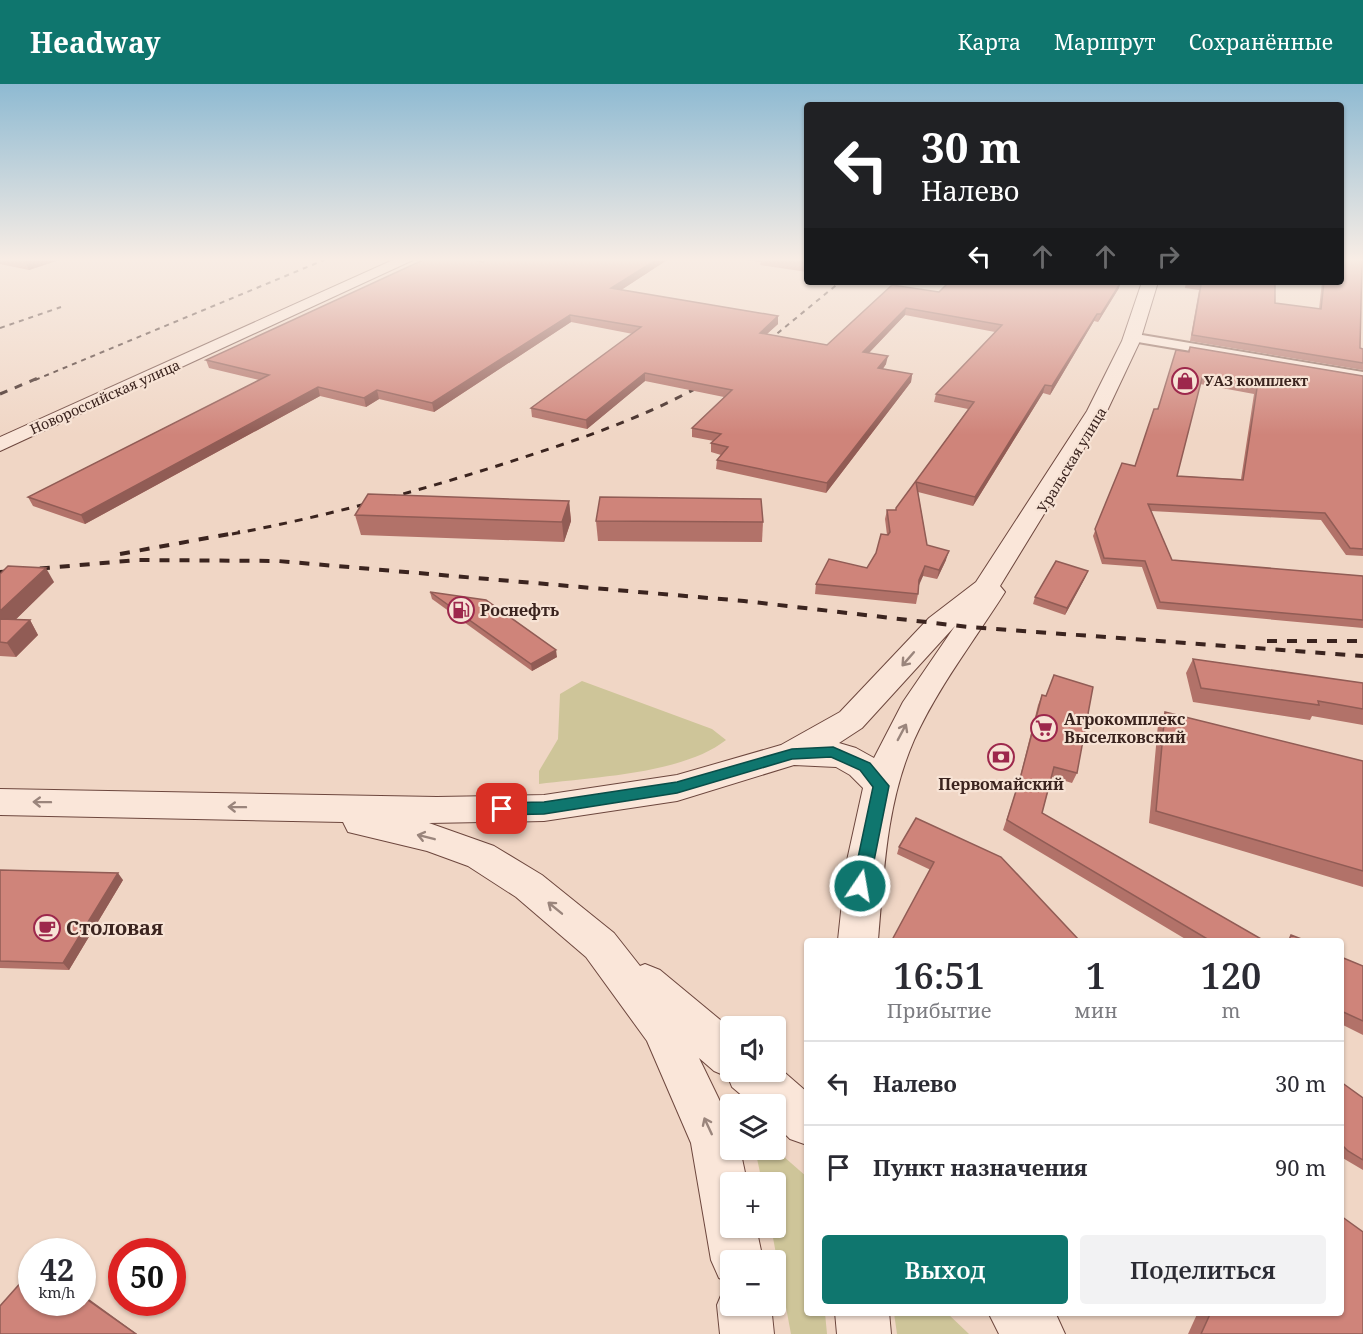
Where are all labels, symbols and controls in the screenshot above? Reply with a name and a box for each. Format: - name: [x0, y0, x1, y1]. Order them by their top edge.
- text: Headway: [30, 23, 160, 61]
- text: Карта: [958, 28, 1021, 56]
- text: Маршрут: [1054, 28, 1156, 56]
- text: Сохранённые: [1189, 28, 1333, 56]
- text: 30 m: [921, 118, 1021, 175]
- icon: left: [822, 126, 900, 204]
- text: Налево: [921, 172, 1019, 209]
- icon: left: [963, 240, 996, 273]
- icon: ahead: [1026, 240, 1059, 273]
- icon: ahead: [1089, 240, 1122, 273]
- icon: right: [1152, 240, 1185, 273]
- street label: Новороссийская улица: [27, 355, 183, 438]
- shop icon: УАЗ комплект: [1170, 366, 1200, 396]
- place label: УАЗ комплект: [1204, 371, 1308, 390]
- street label: Уральская улица: [1033, 403, 1111, 516]
- fuel station icon: Роснефть: [446, 595, 476, 625]
- place label: Роснефть: [480, 599, 559, 621]
- one-way arrow: [901, 651, 915, 666]
- place label: Агрокомплекс Выселковский: [1064, 708, 1186, 748]
- supermarket icon: Агрокомплекс Выселковский: [1029, 713, 1059, 743]
- one-way arrow: [896, 724, 908, 741]
- bank icon: Первомайский: [986, 742, 1016, 772]
- place label: Первомайский: [938, 773, 1064, 795]
- pin: [476, 783, 527, 834]
- icon: arrive: [485, 792, 518, 825]
- one-way arrow: [32, 797, 52, 808]
- one-way arrow: [227, 801, 247, 813]
- one-way arrow: [417, 831, 436, 843]
- position arrow: [828, 854, 892, 918]
- one-way arrow: [547, 901, 563, 914]
- cafe icon: Столовая: [32, 913, 62, 943]
- place label: Столовая: [66, 914, 163, 941]
- text: 16:51: [893, 951, 985, 1000]
- text: 1: [1086, 951, 1106, 1000]
- text: 120: [1200, 951, 1261, 1000]
- text: Прибытие: [887, 997, 992, 1024]
- text: мин: [1074, 997, 1118, 1024]
- text: m: [1221, 997, 1240, 1024]
- map controls: [720, 1016, 786, 1316]
- button: sound: [720, 1016, 786, 1082]
- icon: left: [822, 1067, 855, 1100]
- text: Налево: [873, 1068, 957, 1098]
- text: 30 m: [1275, 1068, 1326, 1098]
- button: layers: [720, 1094, 786, 1160]
- one-way arrow: [701, 1117, 712, 1135]
- icon: arrive: [822, 1151, 855, 1184]
- text: Пункт назначения: [873, 1152, 1087, 1182]
- text: 90 m: [1275, 1152, 1326, 1182]
- button: +: [720, 1172, 786, 1238]
- button: Выход: [822, 1235, 1068, 1304]
- button: Поделиться: [1080, 1235, 1326, 1304]
- speed limit sign: 50: [108, 1238, 186, 1316]
- text: 42: [40, 1249, 74, 1290]
- button: −: [720, 1250, 786, 1316]
- text: km/h: [39, 1282, 75, 1302]

